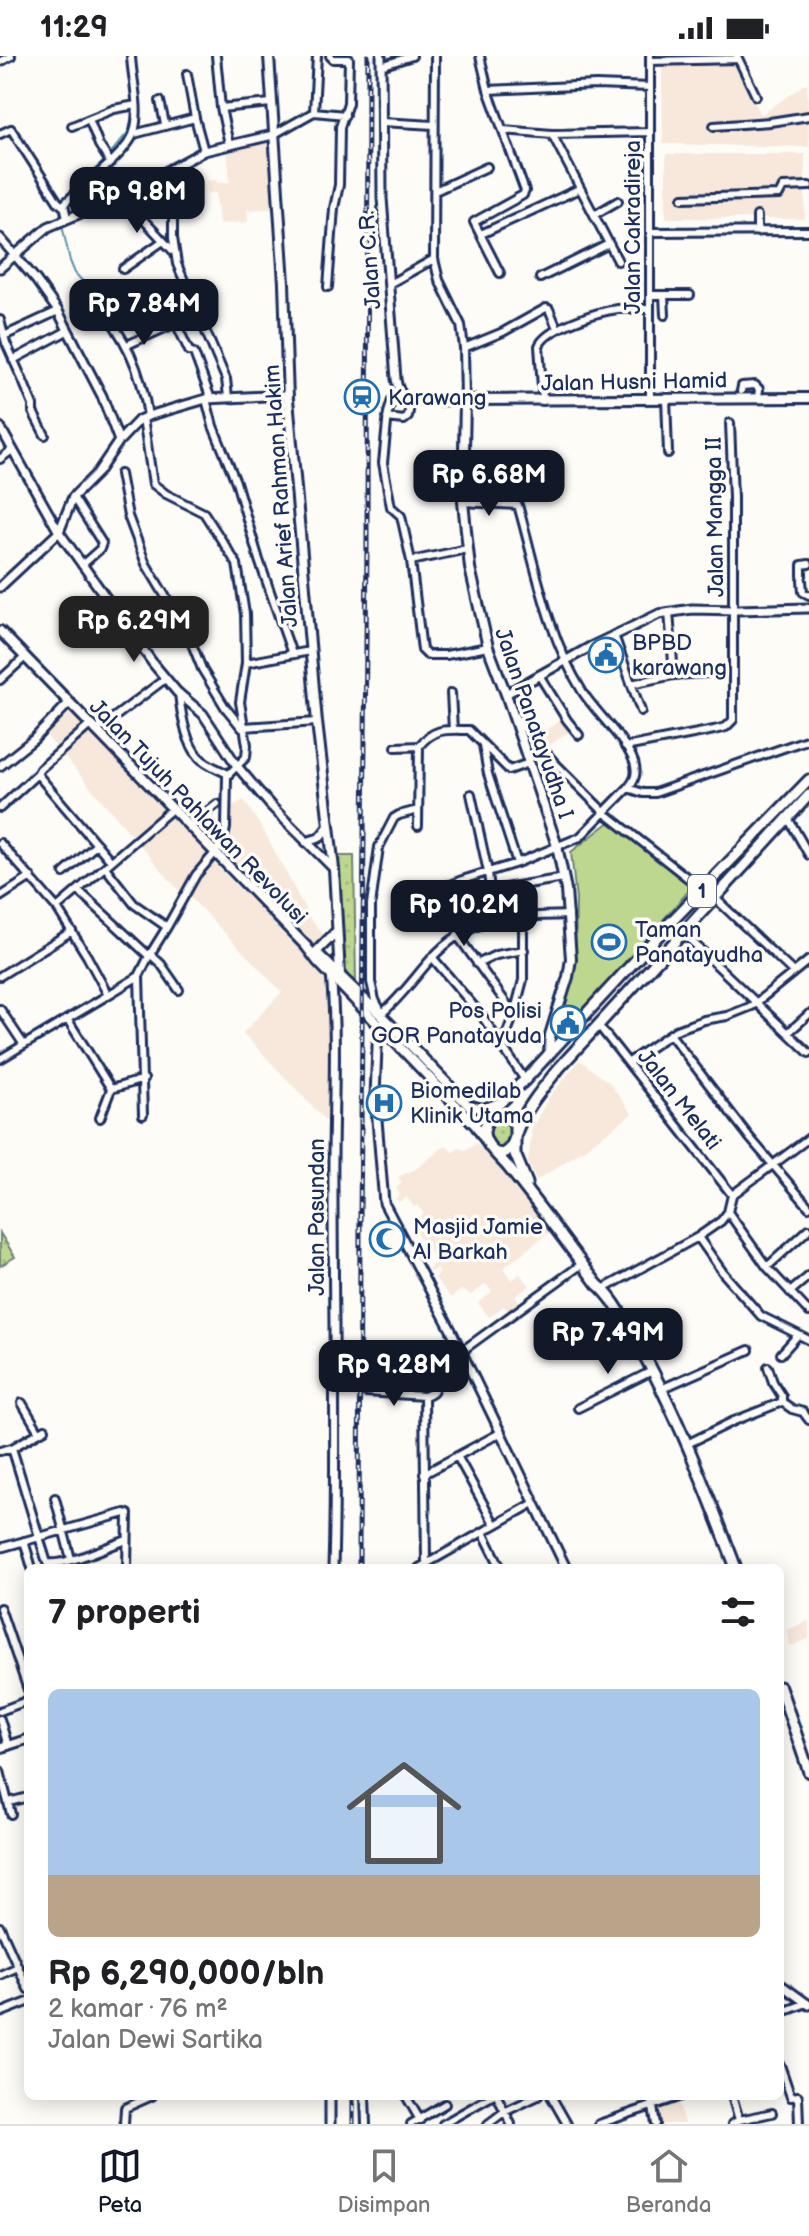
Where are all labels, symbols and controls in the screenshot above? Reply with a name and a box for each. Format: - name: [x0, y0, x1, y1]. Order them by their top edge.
- text: 11:29: [40, 10, 108, 46]
- street label: Jalan Cakradireja: [620, 140, 647, 314]
- pin: Rp 9.8M: [63, 167, 211, 235]
- text: Rp 9.8M: [88, 177, 186, 208]
- street label: Jalan C.R.: [354, 210, 387, 310]
- pin: Rp 7.84M: [61, 279, 227, 347]
- text: Rp 7.84M: [87, 289, 201, 320]
- street label: Jalan Arief Rahman Hakim: [259, 364, 304, 628]
- street label: Jalan Husni Hamid: [541, 367, 727, 398]
- station icon: Karawang: [343, 378, 381, 416]
- place label: Karawang: [388, 385, 487, 412]
- street label: Jalan Mangga II: [701, 436, 730, 597]
- pin: Rp 6.68M: [406, 450, 572, 518]
- text: Rp 6.68M: [431, 460, 547, 491]
- pin: Rp 6.29M: [51, 596, 217, 664]
- text: Rp 6.29M: [77, 606, 191, 637]
- street label: Jalan Panatayudha I: [488, 625, 579, 823]
- place label: BPBD karawang: [632, 630, 727, 682]
- public building icon: BPBD karawang: [587, 636, 625, 674]
- street label: Jalan Tujuh Pahlawan Revolusi: [83, 694, 313, 930]
- road number: 1: [688, 875, 716, 907]
- pin: Rp 10.2M: [381, 880, 547, 948]
- text: Rp 10.2M: [409, 890, 519, 921]
- place label: Taman Panatayudha: [635, 917, 763, 969]
- sports icon: Taman Panatayudha: [590, 923, 628, 961]
- place label: Pos Polisi GOR Panatayuda: [371, 998, 542, 1050]
- public building icon: Pos Polisi GOR Panatayuda: [549, 1004, 587, 1042]
- street label: Jalan Melati: [631, 1044, 726, 1156]
- place label: Biomedilab Klinik Utama: [410, 1078, 534, 1130]
- hospital icon: Biomedilab Klinik Utama: [365, 1084, 403, 1122]
- street label: Jalan Pasundan: [304, 1138, 331, 1296]
- place label: Masjid Jamie Al Barkah: [413, 1214, 543, 1266]
- mosque icon: Masjid Jamie Al Barkah: [368, 1220, 406, 1258]
- pin: Rp 7.49M: [525, 1308, 691, 1376]
- text: Rp 7.49M: [552, 1318, 664, 1349]
- pin: Rp 9.28M: [311, 1340, 477, 1408]
- text: Rp 9.28M: [337, 1350, 451, 1381]
- icon: filters: [716, 1590, 760, 1634]
- text: 7 properti: [48, 1592, 200, 1633]
- icon: home: [332, 1741, 476, 1885]
- text: Rp 6,290,000/bln: [48, 1953, 324, 1994]
- text: 2 kamar · 76 m²: [48, 1994, 228, 2025]
- text: Jalan Dewi Sartika: [48, 2025, 263, 2056]
- tab: Peta: [98, 2144, 142, 2219]
- tab: Disimpan: [337, 2144, 431, 2219]
- tab: Beranda: [626, 2144, 711, 2219]

